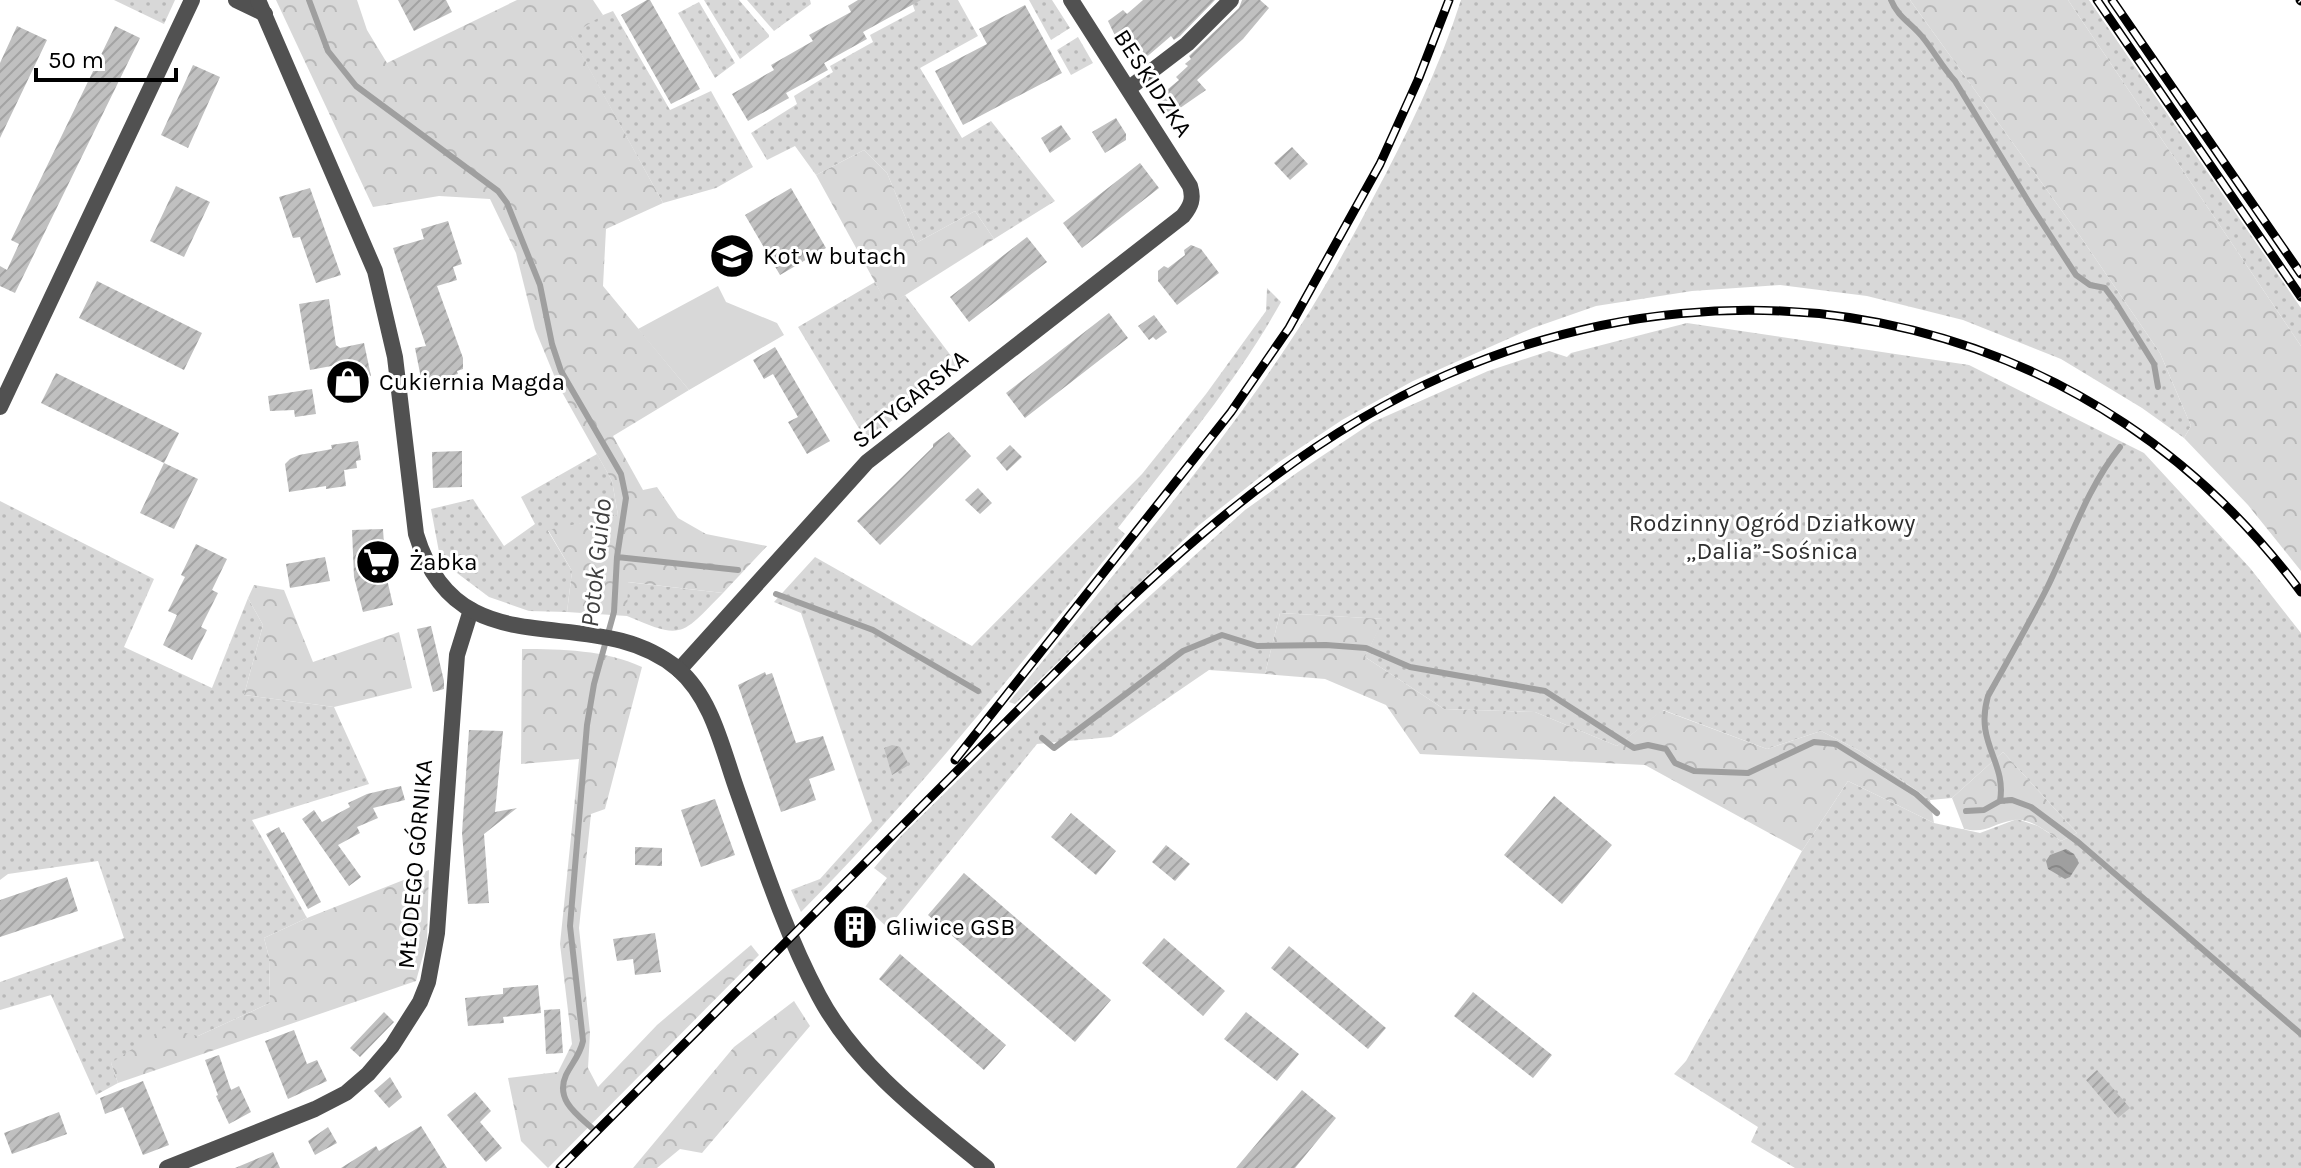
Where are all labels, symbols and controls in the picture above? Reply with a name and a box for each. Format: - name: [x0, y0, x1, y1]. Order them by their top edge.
- street label: BESKIDZKA: [1108, 24, 1198, 142]
- scale bar: [36, 32, 176, 82]
- text: 50 m: [48, 46, 104, 74]
- school or university icon: Kot w butach: [708, 232, 756, 280]
- place label: Kot w butach: [763, 242, 906, 270]
- street label: SZTYGARSKA: [847, 344, 974, 454]
- shop icon: Cukiernia Magda: [324, 358, 372, 406]
- place label: Cukiernia Magda: [379, 368, 565, 396]
- water label: Potok Guido: [574, 497, 618, 629]
- park label: Rodzinny Ogród Działkowy „Dalia”-Sośnica: [1629, 509, 1915, 565]
- supermarket icon: Żabka: [354, 538, 402, 586]
- place label: Żabka: [409, 548, 477, 576]
- street label: MŁODEGO GÓRNIKA: [392, 758, 438, 970]
- building icon: Gliwice GSB: [831, 903, 879, 951]
- place label: Gliwice GSB: [886, 913, 1015, 941]

